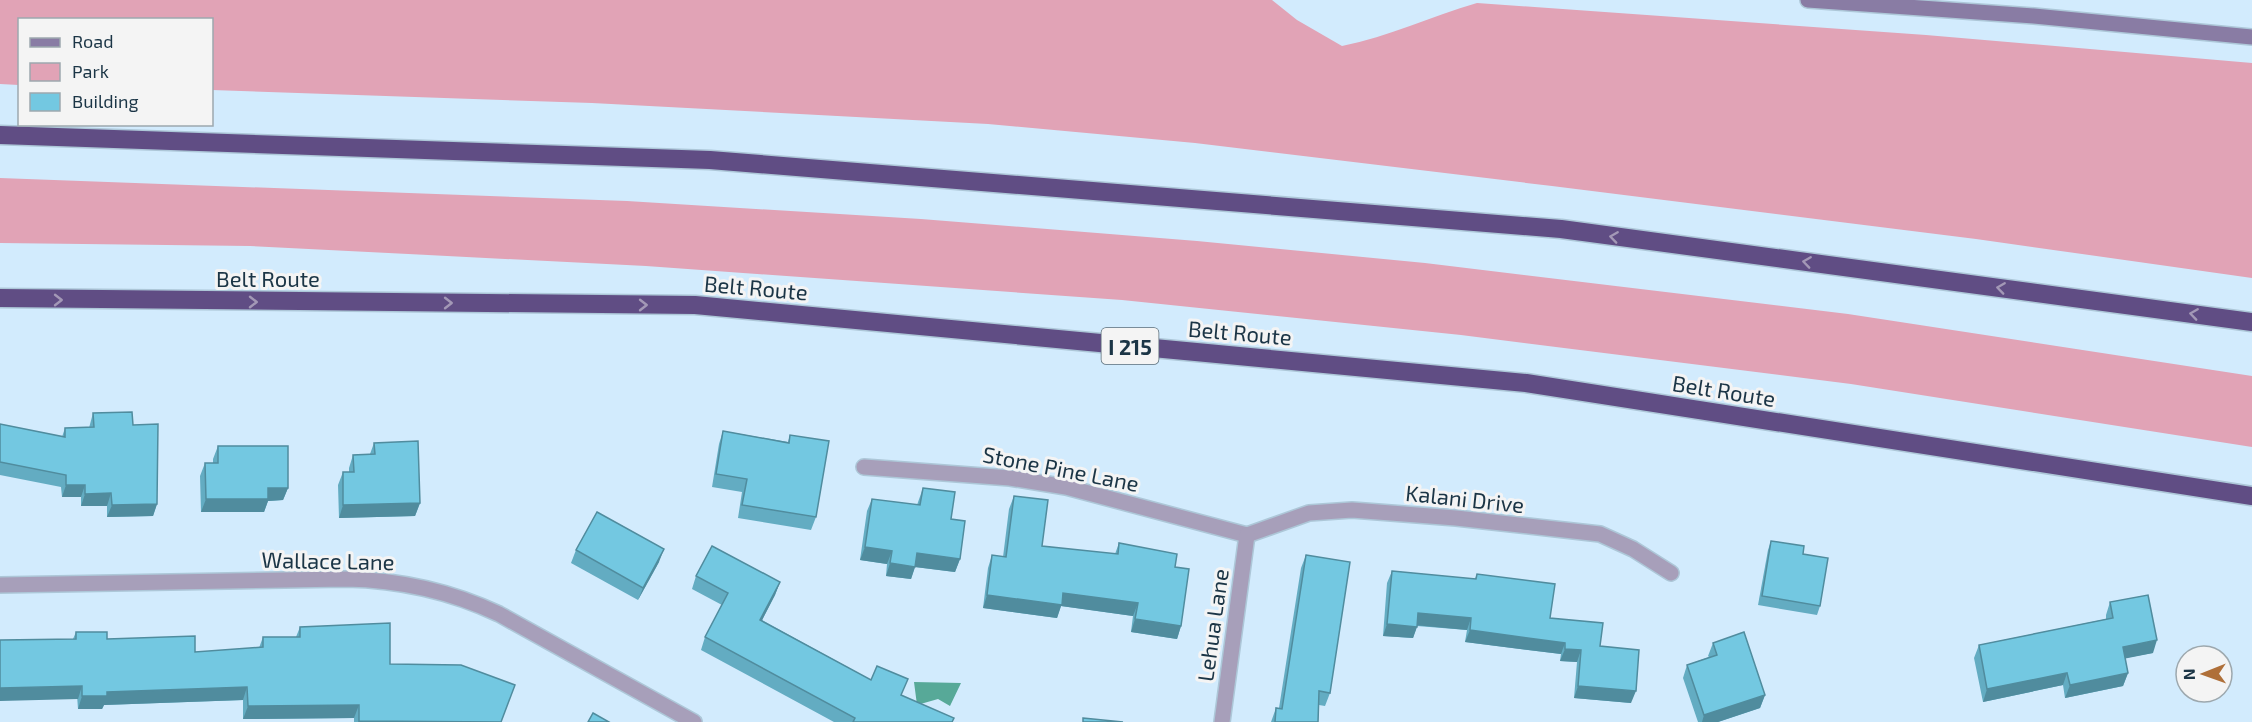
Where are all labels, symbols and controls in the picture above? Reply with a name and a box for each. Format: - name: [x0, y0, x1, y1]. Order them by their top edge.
- legend: [18, 18, 213, 126]
- text: Road: [72, 30, 113, 52]
- text: Park: [72, 60, 109, 82]
- text: Building: [72, 90, 139, 112]
- one-way arrow: [1610, 231, 1619, 243]
- one-way arrow: [1803, 257, 1812, 269]
- street label: Belt Route: [216, 265, 320, 291]
- street label: Belt Route: [703, 270, 809, 304]
- one-way arrow: [1996, 283, 2005, 295]
- one-way arrow: [54, 294, 63, 307]
- one-way arrow: [249, 296, 258, 308]
- one-way arrow: [444, 297, 453, 309]
- one-way arrow: [639, 299, 648, 311]
- one-way arrow: [2189, 308, 2199, 321]
- street label: Belt Route: [1187, 315, 1293, 349]
- road number: I 215: [1102, 328, 1158, 364]
- street label: Belt Route: [1671, 369, 1777, 411]
- street label: Stone Pine Lane: [981, 440, 1141, 496]
- street label: Kalani Drive: [1404, 479, 1526, 517]
- street label: Wallace Lane: [261, 546, 395, 574]
- street label: Lehua Lane: [1191, 567, 1233, 683]
- north arrow: [2174, 644, 2234, 704]
- text: N: [2179, 668, 2198, 680]

